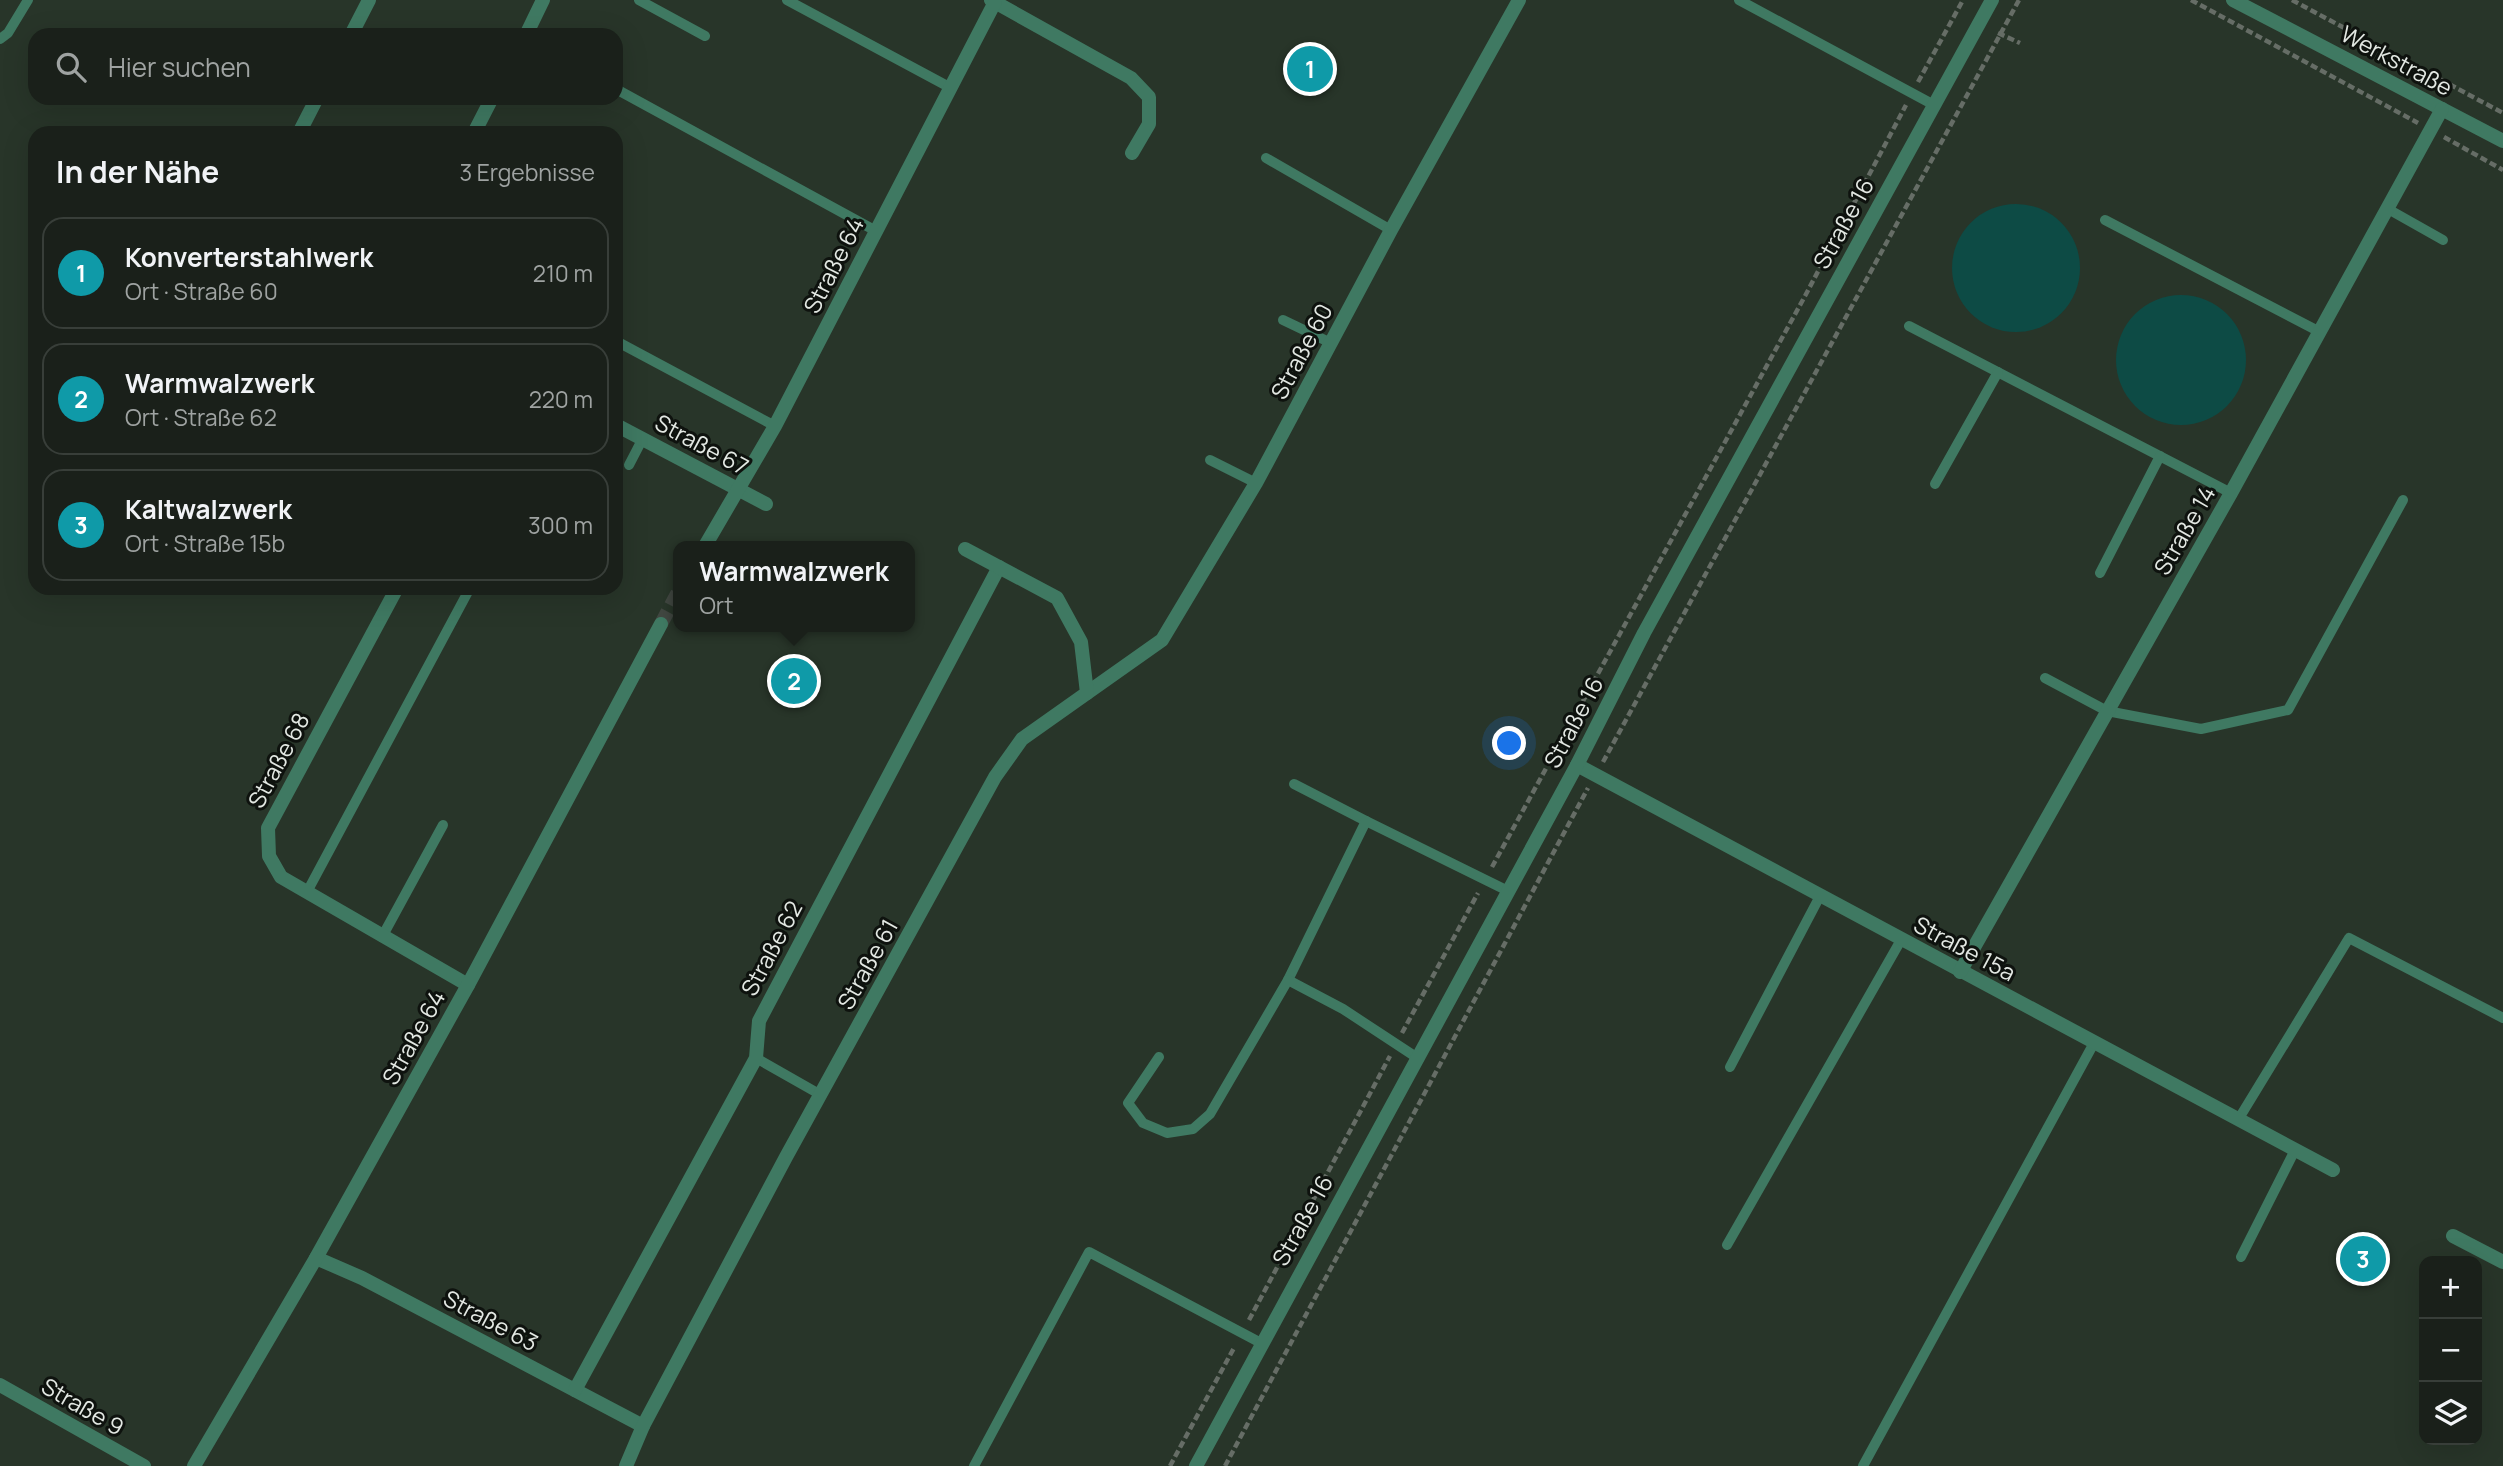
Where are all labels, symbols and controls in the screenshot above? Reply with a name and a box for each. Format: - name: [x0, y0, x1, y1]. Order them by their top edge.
- street label: Werkstraße: [2336, 17, 2458, 103]
- search box: [28, 28, 623, 105]
- pin: 1: [1287, 43, 1333, 95]
- icon: search: [52, 48, 90, 86]
- text: Hier suchen: [108, 49, 251, 85]
- text: In der Nähe: [56, 151, 219, 192]
- text: 3 Ergebnisse: [459, 156, 595, 188]
- street label: Straße 16: [1805, 172, 1881, 274]
- street label: Straße 64: [795, 212, 871, 318]
- text: Konverterstahlwerk: [125, 239, 373, 275]
- text: 1: [76, 257, 86, 289]
- text: 210 m: [533, 257, 593, 289]
- text: Ort · Straße 60: [125, 275, 278, 307]
- street label: Straße 60: [1262, 298, 1340, 404]
- text: Warmwalzwerk: [125, 365, 315, 401]
- text: 2: [74, 383, 88, 415]
- text: 220 m: [529, 383, 593, 415]
- text: Ort · Straße 62: [125, 401, 277, 433]
- street label: Straße 67: [650, 406, 754, 482]
- street label: Straße 14: [2146, 479, 2222, 581]
- text: Kaltwalzwerk: [125, 491, 292, 527]
- text: 3: [74, 509, 88, 541]
- text: 300 m: [528, 509, 593, 541]
- text: Ort · Straße 15b: [125, 527, 285, 559]
- popup: [673, 541, 915, 632]
- text: Warmwalzwerk: [699, 553, 889, 589]
- text: Ort: [699, 589, 733, 621]
- pin: 2: [771, 655, 817, 707]
- street label: Straße 16: [1536, 671, 1610, 773]
- street label: Straße 68: [240, 707, 316, 813]
- your location: [1492, 726, 1526, 760]
- street label: Straße 62: [733, 895, 809, 1001]
- street label: Straße 15a: [1909, 908, 2021, 988]
- street label: Straße 61: [829, 913, 905, 1015]
- street label: Straße 64: [374, 984, 452, 1090]
- street label: Straße 16: [1264, 1169, 1340, 1271]
- pin: 3: [2340, 1233, 2386, 1285]
- map controls: [2419, 1256, 2482, 1445]
- button: +: [2419, 1256, 2482, 1319]
- street label: Straße 63: [438, 1282, 544, 1358]
- button: −: [2419, 1319, 2482, 1382]
- street label: Straße 9: [36, 1370, 130, 1442]
- button: layers: [2419, 1382, 2482, 1445]

